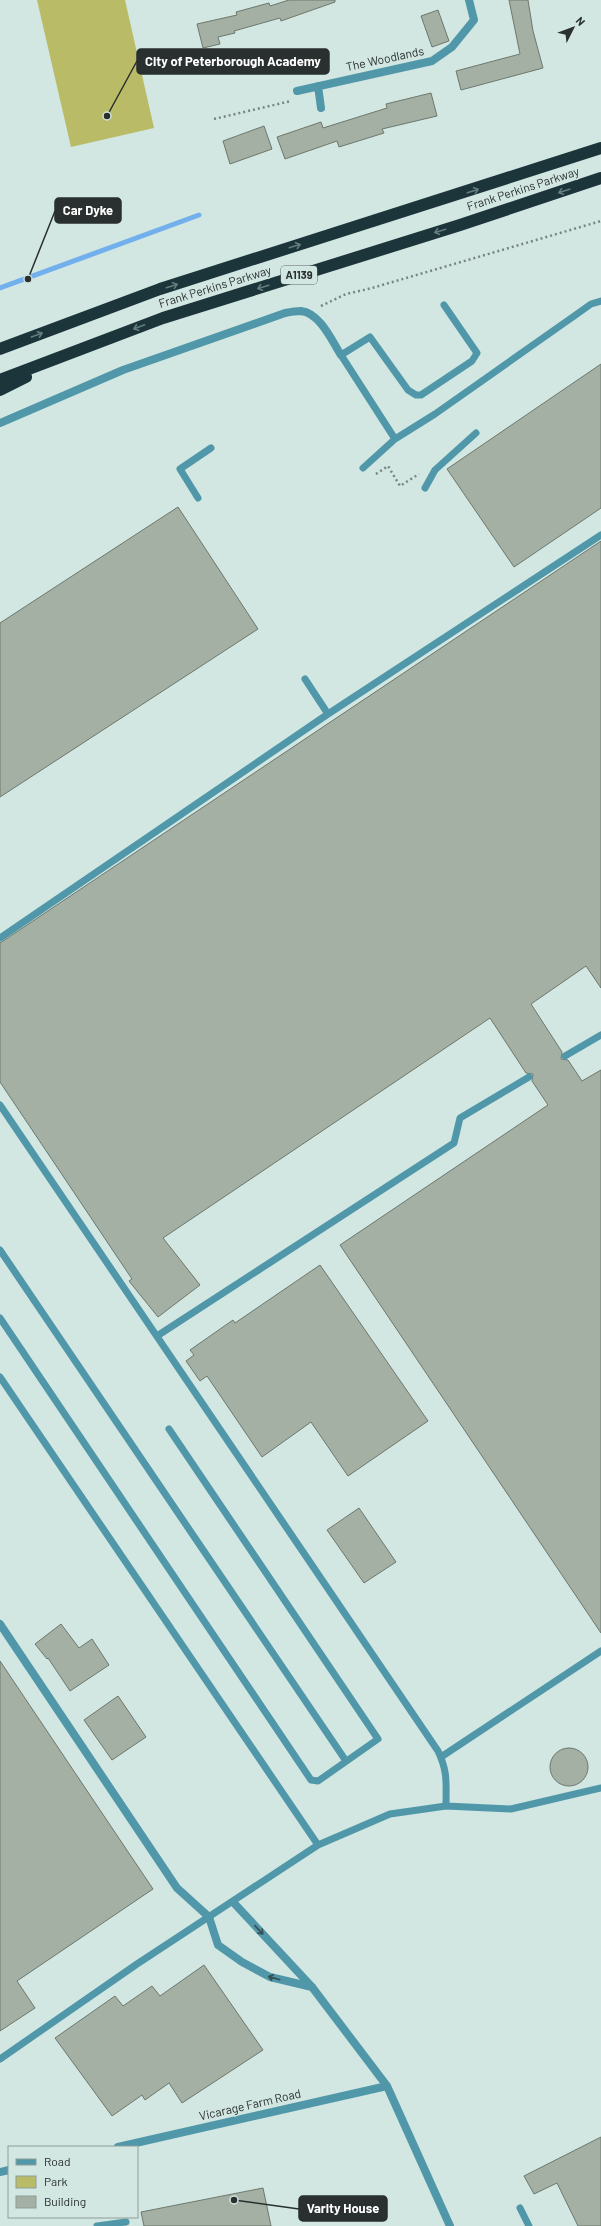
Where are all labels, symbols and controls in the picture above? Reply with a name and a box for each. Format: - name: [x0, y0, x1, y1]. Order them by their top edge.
- north arrow: [553, 8, 593, 48]
- text: N: [574, 14, 588, 28]
- street label: The Woodlands: [345, 43, 425, 73]
- callout: City of Peterborough Academy: [137, 49, 329, 74]
- text: City of Peterborough Academy: [145, 53, 321, 69]
- street label: Frank Perkins Parkway: [465, 163, 581, 213]
- one-way arrow: [467, 186, 479, 194]
- one-way arrow: [558, 187, 570, 195]
- callout: Car Dyke: [55, 198, 121, 223]
- text: Car Dyke: [63, 202, 113, 218]
- one-way arrow: [434, 228, 447, 235]
- one-way arrow: [289, 242, 302, 249]
- street label: Frank Perkins Parkway: [157, 262, 273, 310]
- road number: A1139: [281, 266, 317, 284]
- one-way arrow: [165, 282, 178, 289]
- one-way arrow: [257, 283, 269, 291]
- one-way arrow: [134, 323, 146, 331]
- one-way arrow: [30, 331, 42, 339]
- one-way arrow: [255, 1925, 264, 1935]
- one-way arrow: [268, 1974, 281, 1981]
- street label: Vicarage Farm Road: [198, 2086, 302, 2123]
- legend: [8, 2146, 138, 2218]
- text: Road: [44, 2154, 71, 2168]
- text: Park: [44, 2174, 68, 2188]
- text: Building: [44, 2194, 86, 2208]
- callout: Varity House: [299, 2196, 387, 2221]
- text: Varity House: [307, 2200, 379, 2216]

